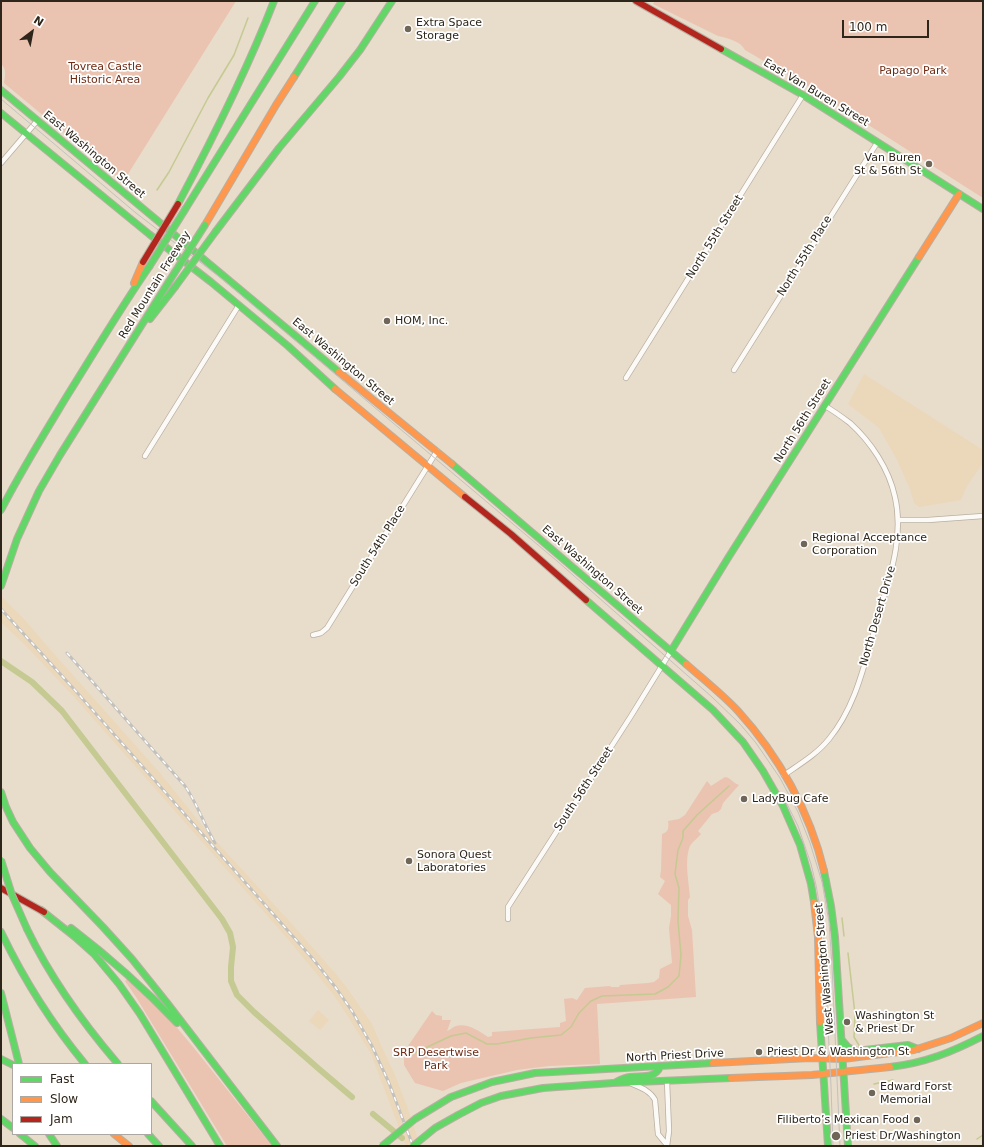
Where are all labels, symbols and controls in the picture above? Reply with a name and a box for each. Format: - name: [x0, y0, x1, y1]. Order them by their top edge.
- north arrow: [12, 12, 52, 52]
- scale bar: [844, 12, 931, 38]
- text: N: [31, 13, 46, 29]
- place label: Extra Space Storage: [416, 16, 482, 42]
- text: 100 m: [849, 20, 887, 34]
- marker: Extra Space Storage: [403, 24, 413, 34]
- street label: East Van Buren Street: [761, 56, 871, 130]
- park label: Tovrea Castle Historic Area: [68, 60, 142, 86]
- park label: Papago Park: [879, 64, 947, 78]
- street label: East Washington Street: [40, 109, 148, 201]
- place label: Van Buren St & 56th St: [854, 151, 921, 177]
- marker: Van Buren St & 56th St: [924, 159, 934, 169]
- street label: North 55th Street: [684, 193, 746, 281]
- street label: North 55th Place: [775, 213, 835, 299]
- street label: Red Mountain Freeway: [116, 229, 194, 341]
- place label: HOM, Inc.: [395, 314, 448, 328]
- street label: East Washington Street: [289, 316, 397, 408]
- marker: HOM, Inc.: [382, 316, 392, 326]
- street label: North 56th Street: [772, 377, 834, 465]
- street label: South 54th Place: [348, 503, 408, 589]
- street label: East Washington Street: [539, 523, 645, 617]
- place label: Regional Acceptance Corporation: [812, 531, 927, 557]
- marker: Regional Acceptance Corporation: [799, 539, 809, 549]
- street label: North Desert Drive: [857, 564, 899, 668]
- street label: South 56th Street: [552, 744, 616, 834]
- place label: LadyBug Cafe: [752, 792, 828, 806]
- marker: LadyBug Cafe: [739, 794, 749, 804]
- place label: Sonora Quest Laboratories: [417, 848, 492, 874]
- marker: Sonora Quest Laboratories: [404, 856, 414, 866]
- street label: West Washington Street: [813, 903, 837, 1035]
- place label: Washington St & Priest Dr: [855, 1009, 934, 1035]
- marker: Washington St & Priest Dr: [842, 1017, 852, 1027]
- place label: Priest Dr & Washington St: [767, 1045, 909, 1059]
- park label: SRP Desertwise Park: [393, 1046, 479, 1072]
- street label: North Priest Drive: [626, 1047, 724, 1065]
- marker: Priest Dr & Washington St: [754, 1047, 764, 1057]
- legend: [12, 1063, 152, 1135]
- text: Fast: [50, 1072, 74, 1086]
- place label: Edward Forst Memorial: [880, 1080, 952, 1106]
- marker: Edward Forst Memorial: [867, 1088, 877, 1098]
- text: Slow: [50, 1092, 78, 1106]
- text: Jam: [50, 1112, 73, 1126]
- place label: Filiberto’s Mexican Food: [777, 1113, 909, 1127]
- marker: Filiberto’s Mexican Food: [912, 1115, 922, 1125]
- place label: Priest Dr/Washington: [845, 1129, 961, 1143]
- marker: Priest Dr/Washington: [830, 1130, 842, 1142]

